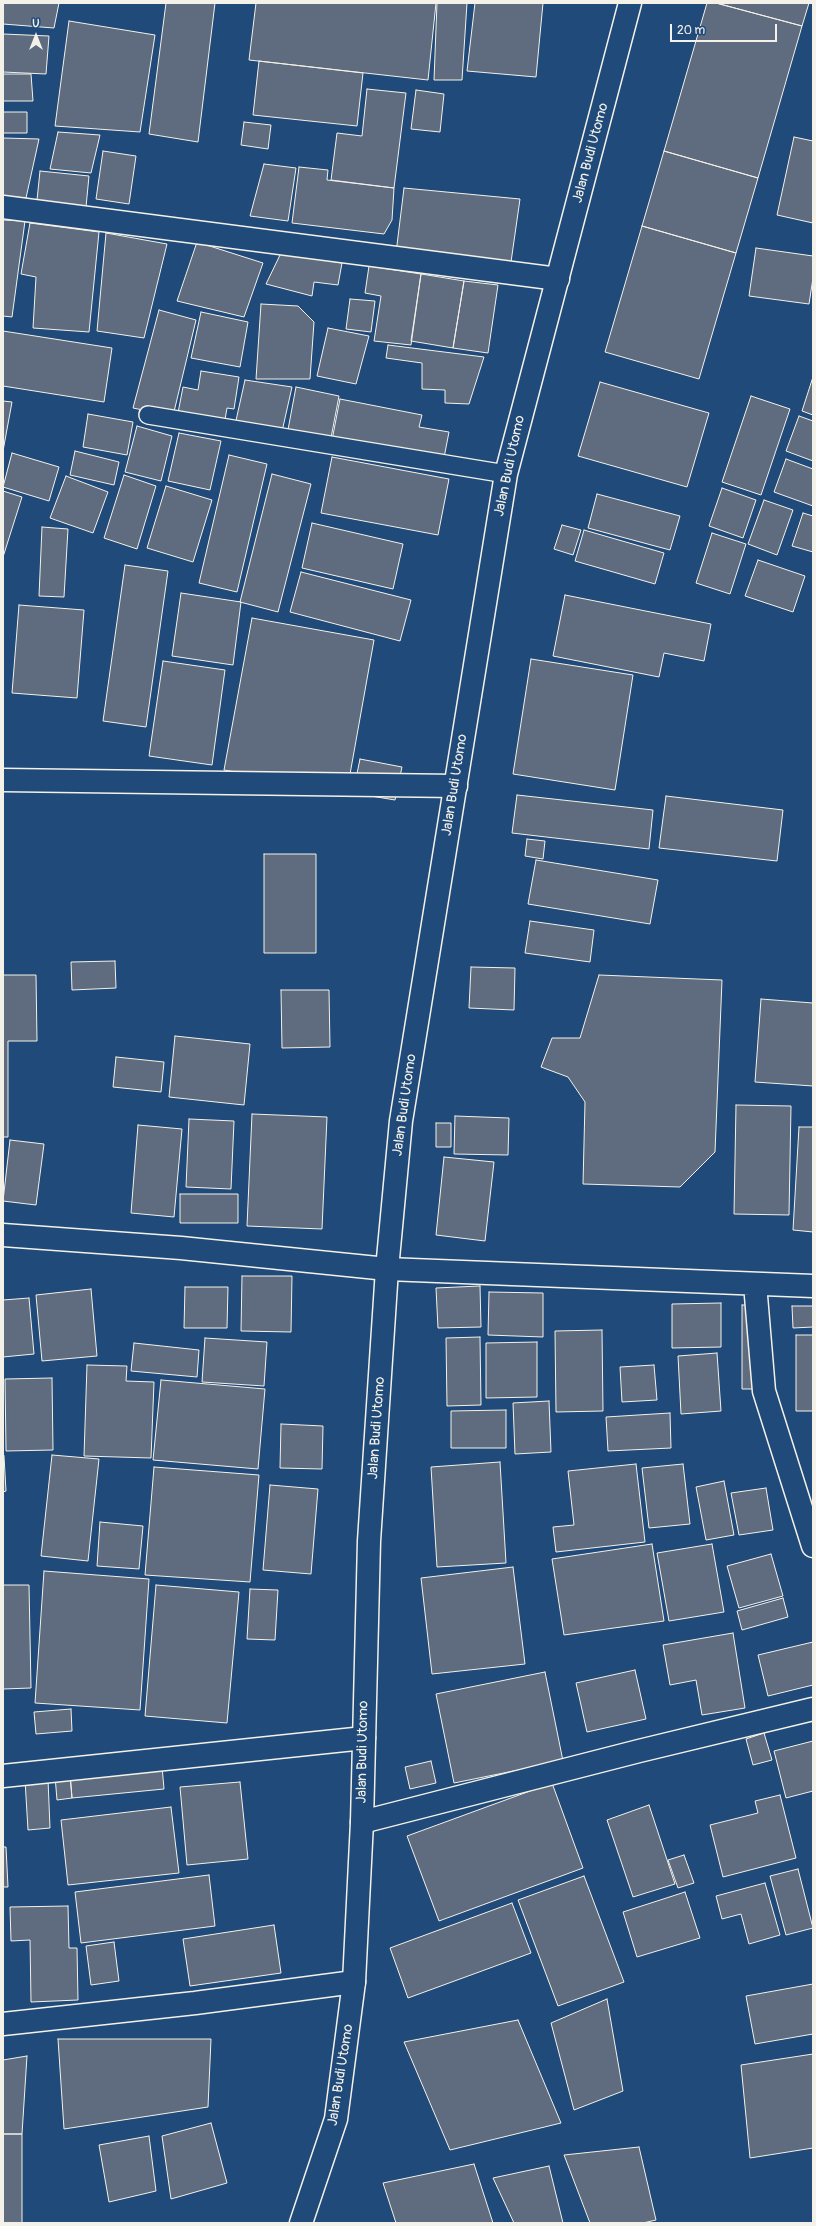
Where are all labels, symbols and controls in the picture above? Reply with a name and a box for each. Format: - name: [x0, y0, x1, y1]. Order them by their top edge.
- north arrow: [16, 16, 56, 56]
- scale bar: [672, 16, 779, 42]
- text: U: [32, 17, 40, 30]
- text: 20 m: [677, 23, 705, 38]
- street label: Jalan Budi Utomo: [570, 101, 612, 205]
- street label: Jalan Budi Utomo: [491, 414, 529, 518]
- street label: Jalan Budi Utomo: [439, 733, 471, 837]
- street label: Jalan Budi Utomo: [390, 1053, 420, 1157]
- street label: Jalan Budi Utomo: [365, 1376, 389, 1480]
- street label: Jalan Budi Utomo: [354, 1700, 372, 1804]
- street label: Jalan Budi Utomo: [325, 2023, 357, 2127]

